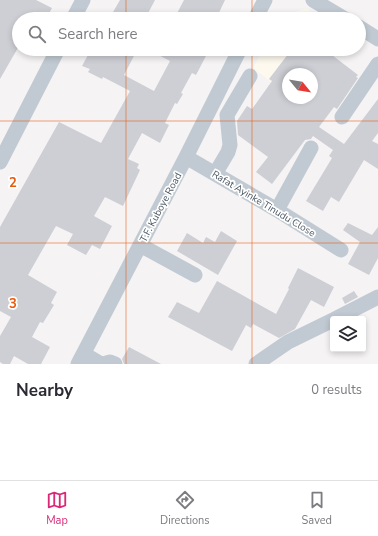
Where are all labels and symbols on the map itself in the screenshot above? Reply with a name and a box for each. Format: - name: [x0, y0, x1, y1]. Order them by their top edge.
- north arrow: [282, 68, 318, 104]
- street label: Rafat Ayinke Tinudu Close: [209, 167, 318, 240]
- street label: T.F. Kuboye Road: [137, 170, 185, 245]
- text: 2: [9, 174, 17, 192]
- text: 3: [9, 295, 17, 313]

